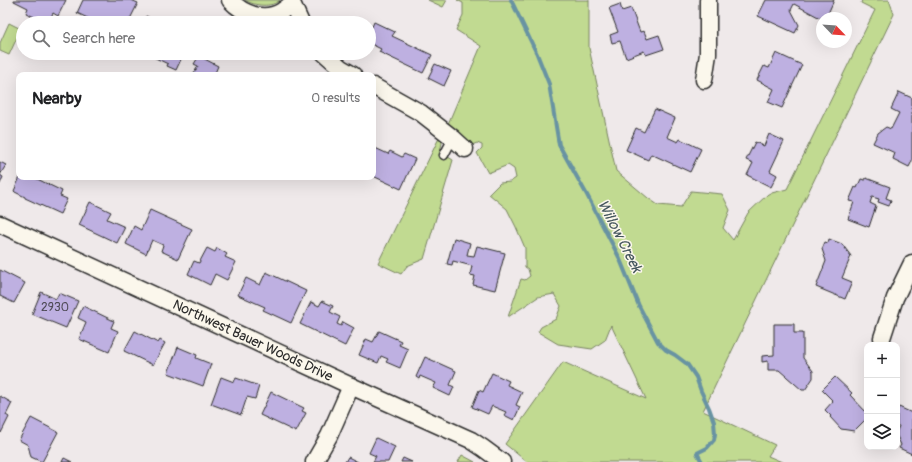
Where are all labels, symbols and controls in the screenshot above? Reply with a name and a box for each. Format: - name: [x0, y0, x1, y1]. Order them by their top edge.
- north arrow: [816, 12, 852, 48]
- search box: [16, 16, 376, 60]
- icon: search: [30, 27, 52, 49]
- text: Search here: [62, 29, 135, 48]
- text: Nearby: [32, 88, 81, 109]
- text: 0 results: [311, 90, 360, 106]
- water label: Willow Creek: [593, 197, 647, 277]
- street label: Northwest Bauer Woods Drive: [170, 296, 336, 385]
- house number: 2930: [41, 300, 69, 315]
- map controls: [864, 342, 900, 450]
- button: +: [864, 342, 900, 378]
- button: −: [864, 378, 900, 414]
- button: layers: [864, 414, 900, 450]

